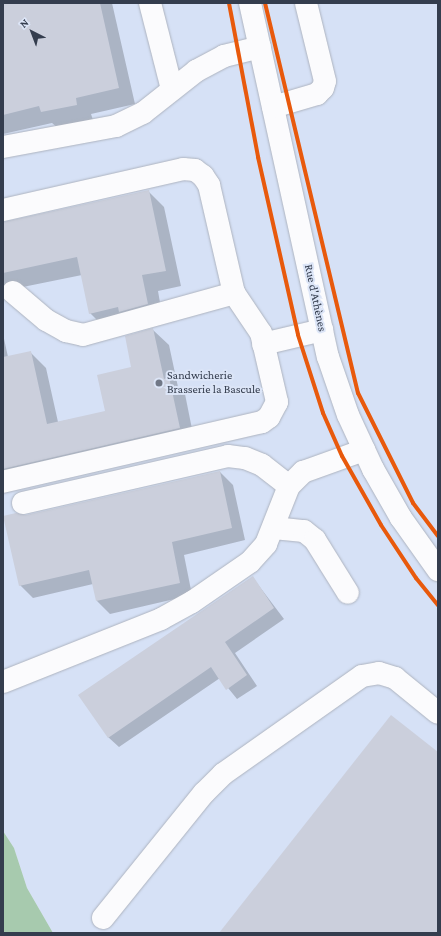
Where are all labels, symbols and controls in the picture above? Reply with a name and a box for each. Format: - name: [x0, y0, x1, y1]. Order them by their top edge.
- north arrow: [12, 12, 52, 52]
- text: N: [17, 16, 31, 30]
- street label: Rue d'Athènes: [301, 263, 329, 333]
- place label: Sandwicherie Brasserie la Bascule: [167, 369, 260, 397]
- marker: Sandwicherie Brasserie la Bascule: [154, 378, 164, 388]

